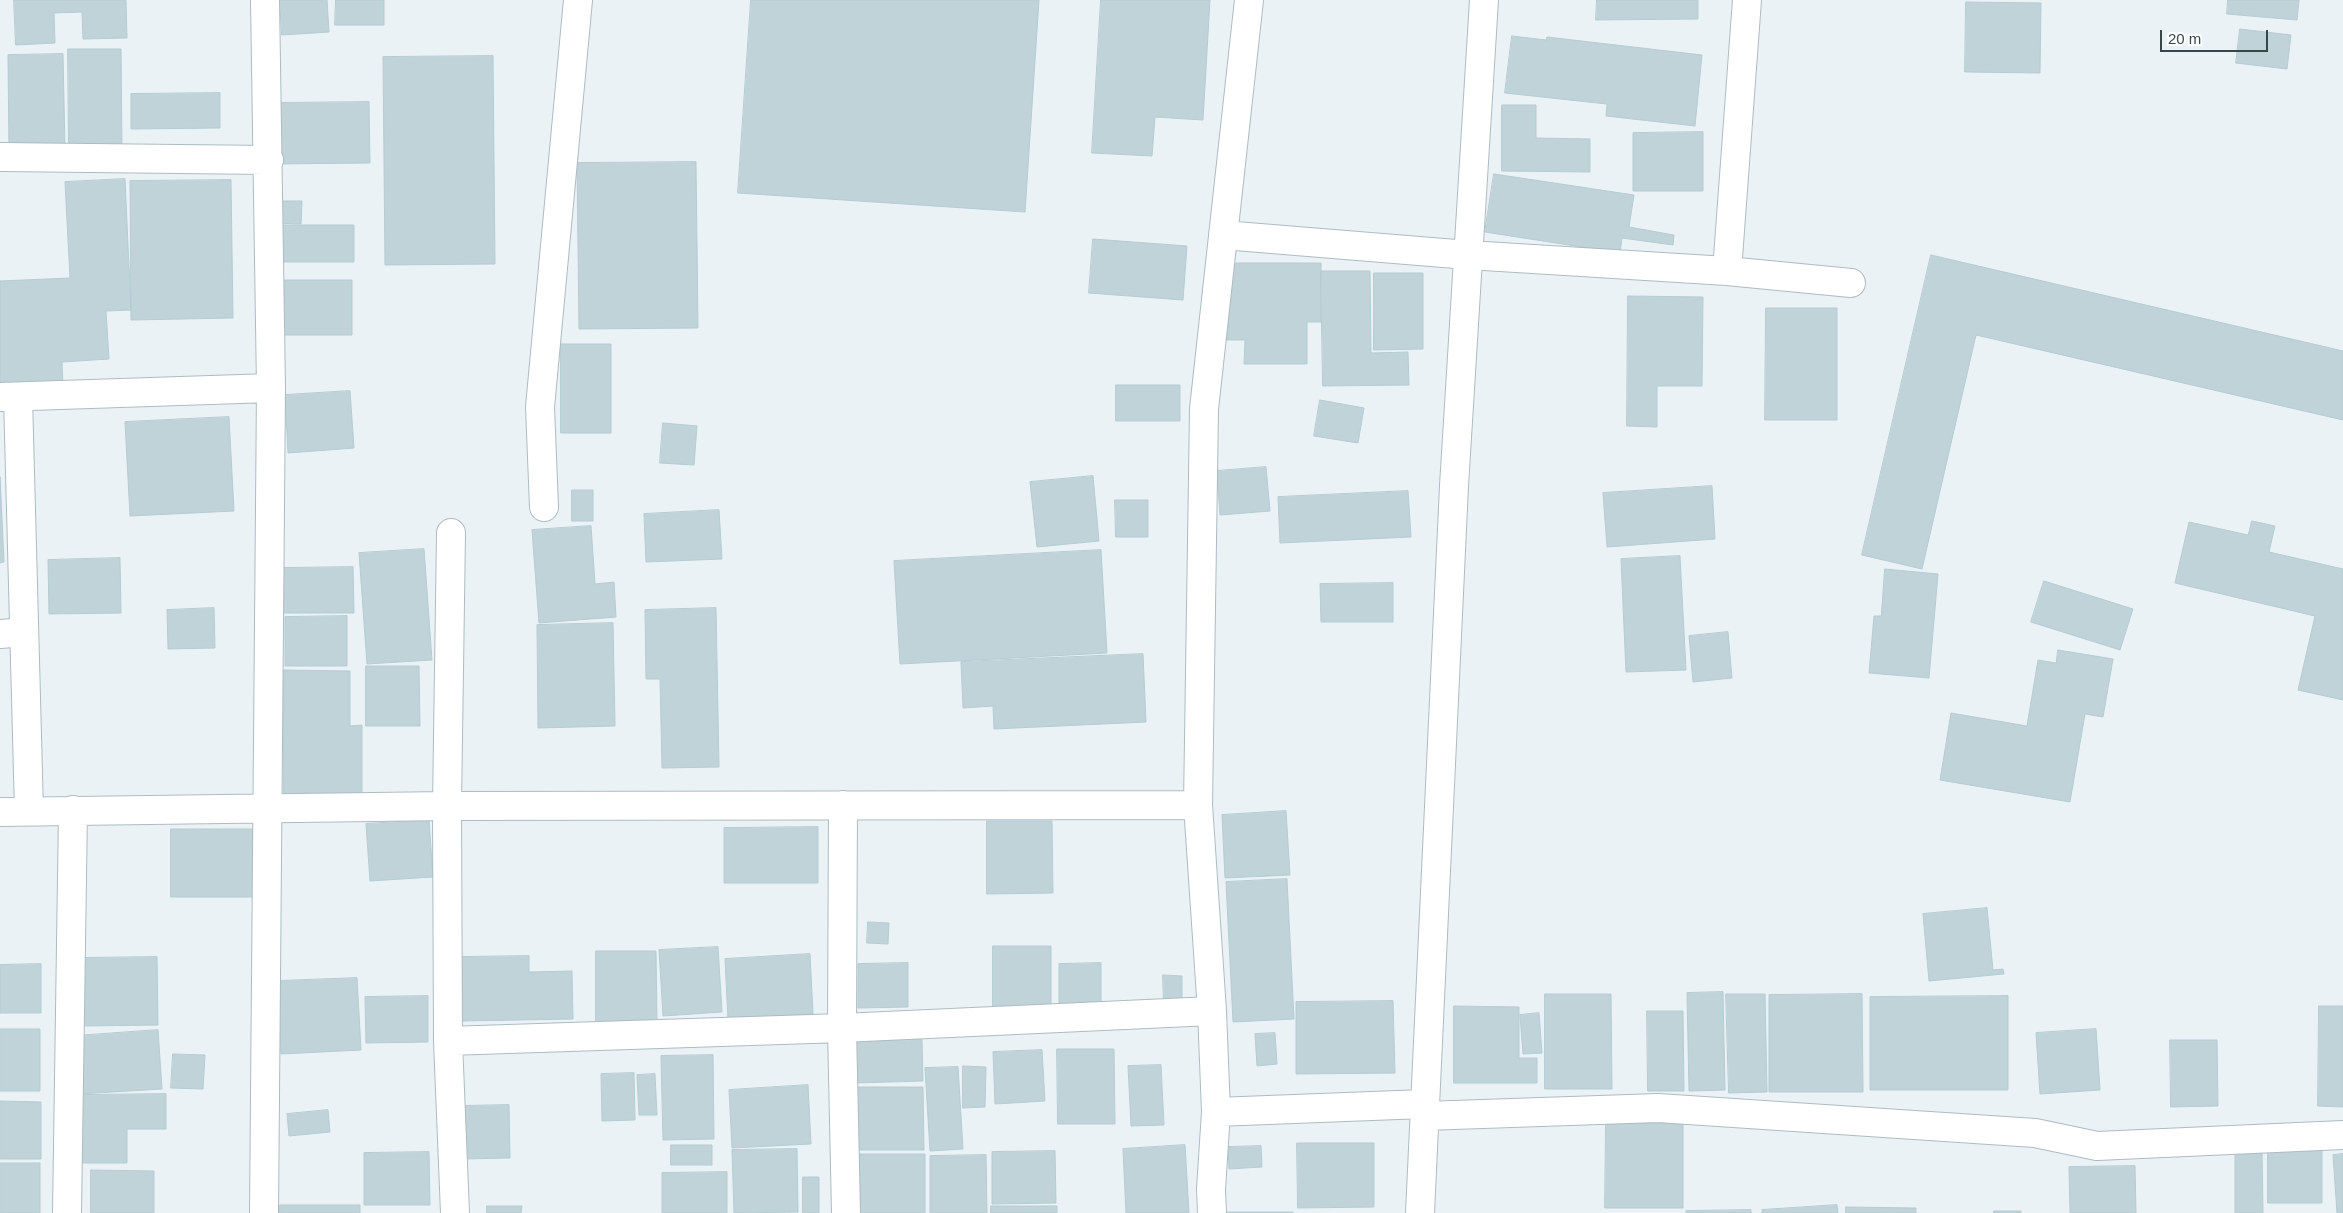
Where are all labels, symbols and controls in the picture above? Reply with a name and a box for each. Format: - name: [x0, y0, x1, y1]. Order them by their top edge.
- scale bar: [2163, 20, 2270, 52]
- text: 20 m: [2168, 30, 2201, 47]

